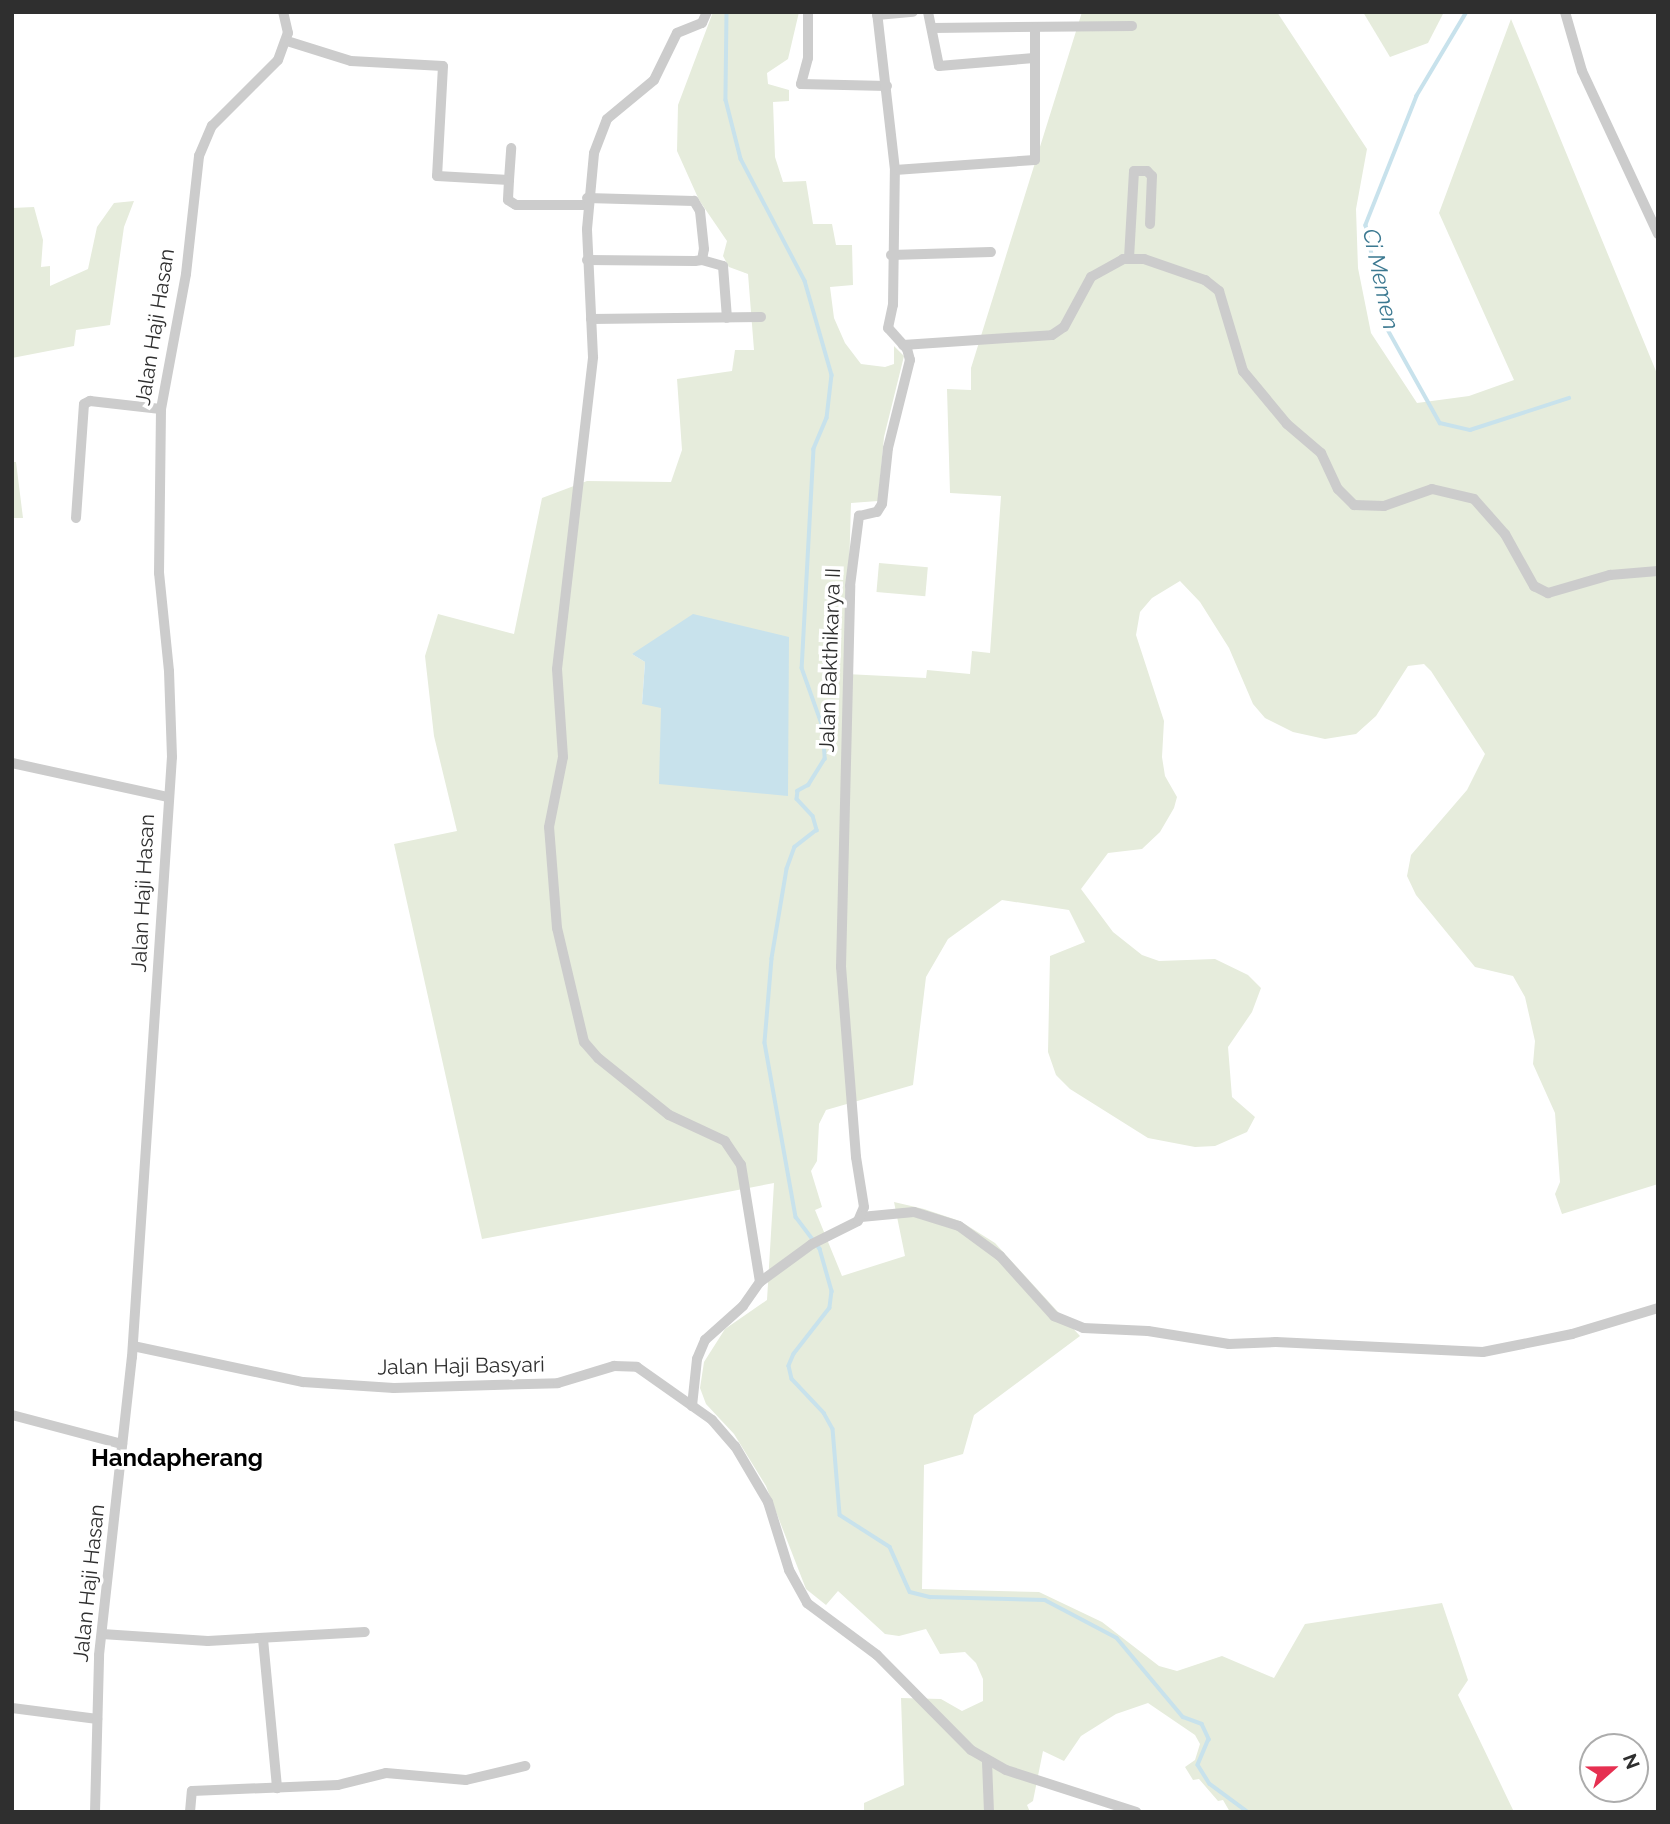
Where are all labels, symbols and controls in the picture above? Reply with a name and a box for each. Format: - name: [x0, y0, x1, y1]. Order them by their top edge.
- water label: Ci Memen: [1357, 226, 1405, 332]
- street label: Jalan Haji Hasan: [130, 247, 180, 407]
- street label: Jalan Bakthikarya II: [814, 567, 846, 753]
- street label: Jalan Haji Hasan: [126, 813, 160, 973]
- street label: Jalan Haji Basyari: [377, 1352, 545, 1380]
- district label: Handapherang: [91, 1444, 263, 1472]
- street label: Jalan Haji Hasan: [68, 1503, 110, 1663]
- north arrow: [1579, 1733, 1649, 1803]
- text: N: [1619, 1750, 1645, 1772]

